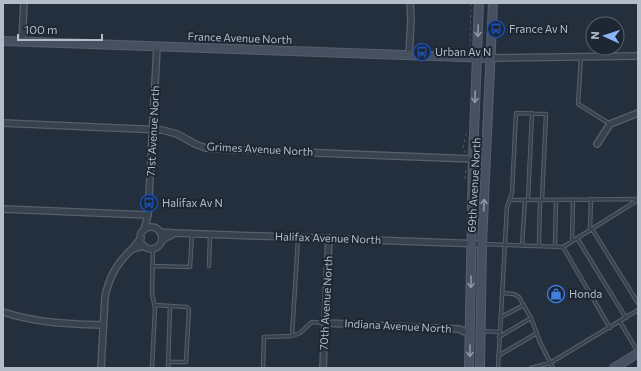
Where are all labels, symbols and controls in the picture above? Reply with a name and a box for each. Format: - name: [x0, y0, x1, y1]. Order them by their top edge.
- scale bar: [18, 16, 102, 42]
- north arrow: [585, 16, 625, 56]
- bus stop icon: France Av N: [486, 19, 506, 39]
- text: 100 m: [24, 22, 58, 36]
- place label: France Av N: [509, 22, 568, 35]
- one-way arrow: [474, 24, 482, 37]
- street label: France Avenue North: [187, 29, 293, 46]
- text: N: [588, 31, 601, 40]
- bus stop icon: Urban Av N: [412, 42, 432, 62]
- place label: Urban Av N: [435, 45, 491, 58]
- street label: 71st Avenue North: [144, 85, 161, 177]
- one-way arrow: [471, 90, 479, 103]
- street label: 69th Avenue North: [465, 137, 482, 233]
- street label: Grimes Avenue North: [206, 139, 314, 158]
- bus stop icon: Halifax Av N: [139, 193, 159, 213]
- place label: Halifax Av N: [162, 196, 223, 209]
- one-way arrow: [480, 199, 488, 212]
- street label: Halifax Avenue North: [275, 229, 381, 246]
- street label: 70th Avenue North: [317, 255, 334, 351]
- one-way arrow: [467, 275, 475, 288]
- shop icon: Honda: [546, 284, 566, 304]
- place label: Honda: [569, 287, 602, 300]
- street label: Indiana Avenue North: [344, 316, 452, 335]
- one-way arrow: [466, 344, 474, 357]

